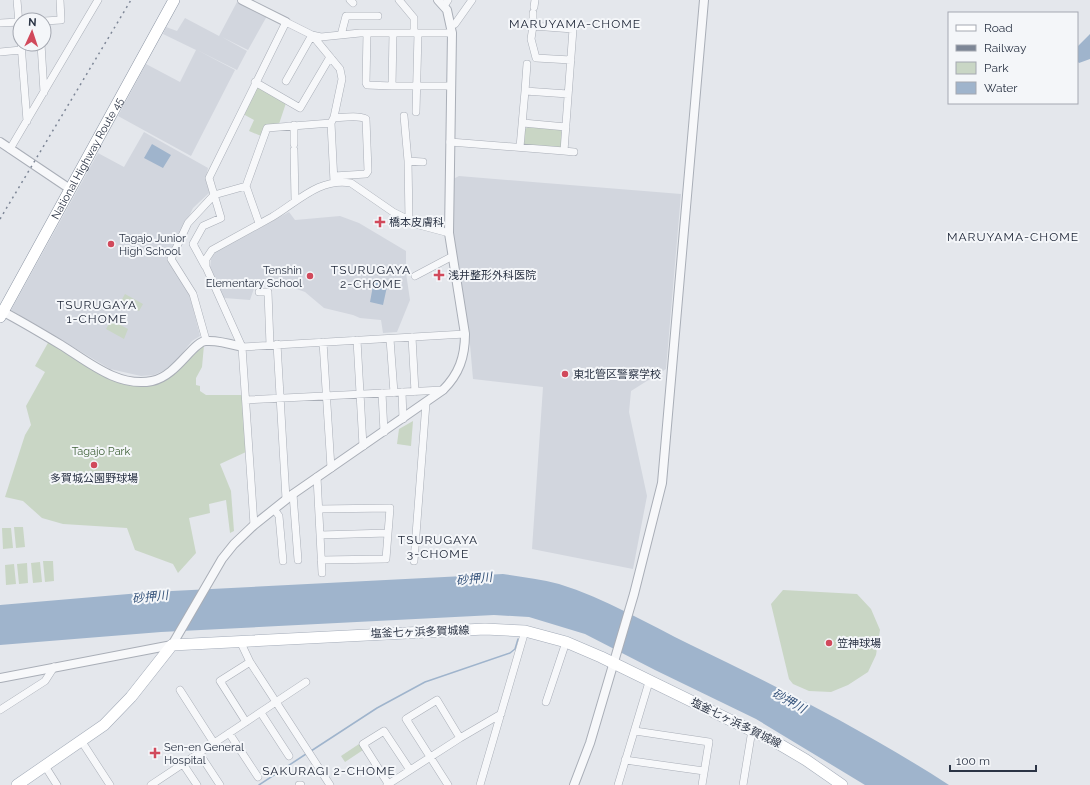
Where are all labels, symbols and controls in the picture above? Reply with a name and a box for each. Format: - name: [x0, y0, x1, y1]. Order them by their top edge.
- north arrow: [12, 12, 52, 52]
- legend: [948, 12, 1078, 104]
- text: N: [28, 16, 37, 29]
- district label: MARUYAMA-CHOME: [509, 17, 641, 31]
- text: Road: [984, 21, 1013, 35]
- text: Railway: [984, 41, 1027, 55]
- text: Park: [984, 61, 1009, 75]
- text: Water: [984, 81, 1018, 95]
- street label: National Highway Route 45: [49, 95, 126, 221]
- marker: 橋本皮膚科: [374, 216, 386, 228]
- place label: 橋本皮膚科: [389, 216, 444, 229]
- district label: MARUYAMA-CHOME: [947, 230, 1079, 244]
- place label: Tagajo Junior High School: [119, 232, 186, 258]
- marker: Tagajo Junior High School: [106, 239, 116, 249]
- district label: TSURUGAYA 2-CHOME: [331, 263, 411, 291]
- place label: Tenshin Elementary School: [206, 264, 302, 290]
- marker: 浅井整形外科医院: [433, 269, 445, 281]
- place label: 浅井整形外科医院: [448, 269, 536, 282]
- marker: Tenshin Elementary School: [305, 271, 315, 281]
- district label: TSURUGAYA 1-CHOME: [57, 298, 137, 326]
- place label: 東北管区警察学校: [573, 368, 661, 381]
- marker: 東北管区警察学校: [560, 369, 570, 379]
- park label: Tagajo Park: [72, 445, 130, 458]
- marker: 多賀城公園野球場: [89, 460, 99, 470]
- place label: 多賀城公園野球場: [50, 472, 138, 485]
- district label: TSURUGAYA 3-CHOME: [398, 533, 478, 561]
- water label: 砂押川: [455, 570, 495, 588]
- water label: 砂押川: [131, 588, 171, 606]
- street label: 塩釜七ヶ浜多賀城線: [370, 624, 470, 640]
- place label: 笠神球場: [837, 637, 881, 650]
- marker: 笠神球場: [824, 638, 834, 648]
- water label: 砂押川: [770, 686, 810, 717]
- street label: 塩釜七ヶ浜多賀城線: [689, 695, 783, 751]
- place label: Sen-en General Hospital: [164, 741, 244, 767]
- marker: Sen-en General Hospital: [149, 747, 161, 759]
- scale bar: [950, 747, 1036, 773]
- text: 100 m: [956, 754, 990, 768]
- district label: SAKURAGI 2-CHOME: [262, 764, 396, 778]

